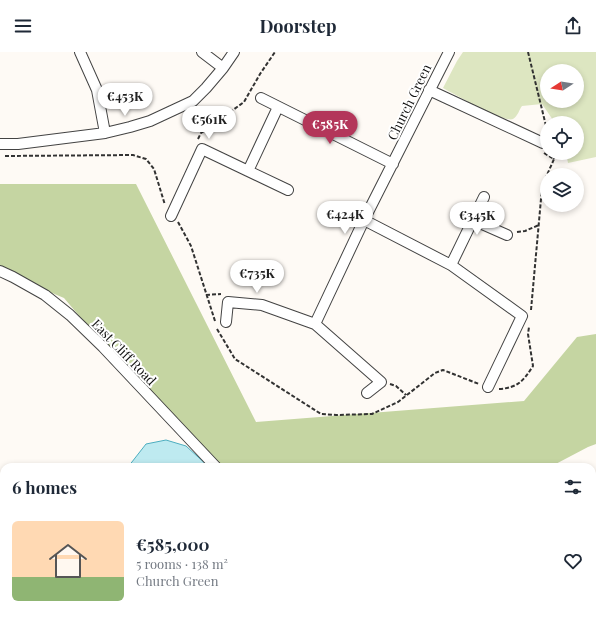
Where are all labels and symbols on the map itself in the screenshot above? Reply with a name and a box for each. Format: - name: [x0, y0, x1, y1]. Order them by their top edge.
- street label: Church Green: [383, 61, 434, 143]
- north arrow: [540, 64, 584, 108]
- pin: €453K: [97, 83, 153, 117]
- pin: €561K: [181, 106, 237, 140]
- pin: €585K: [302, 111, 358, 145]
- pin: €424K: [317, 201, 373, 235]
- pin: €345K: [449, 202, 505, 236]
- pin: €735K: [229, 260, 285, 294]
- street label: East Cliff Road: [89, 315, 161, 389]

